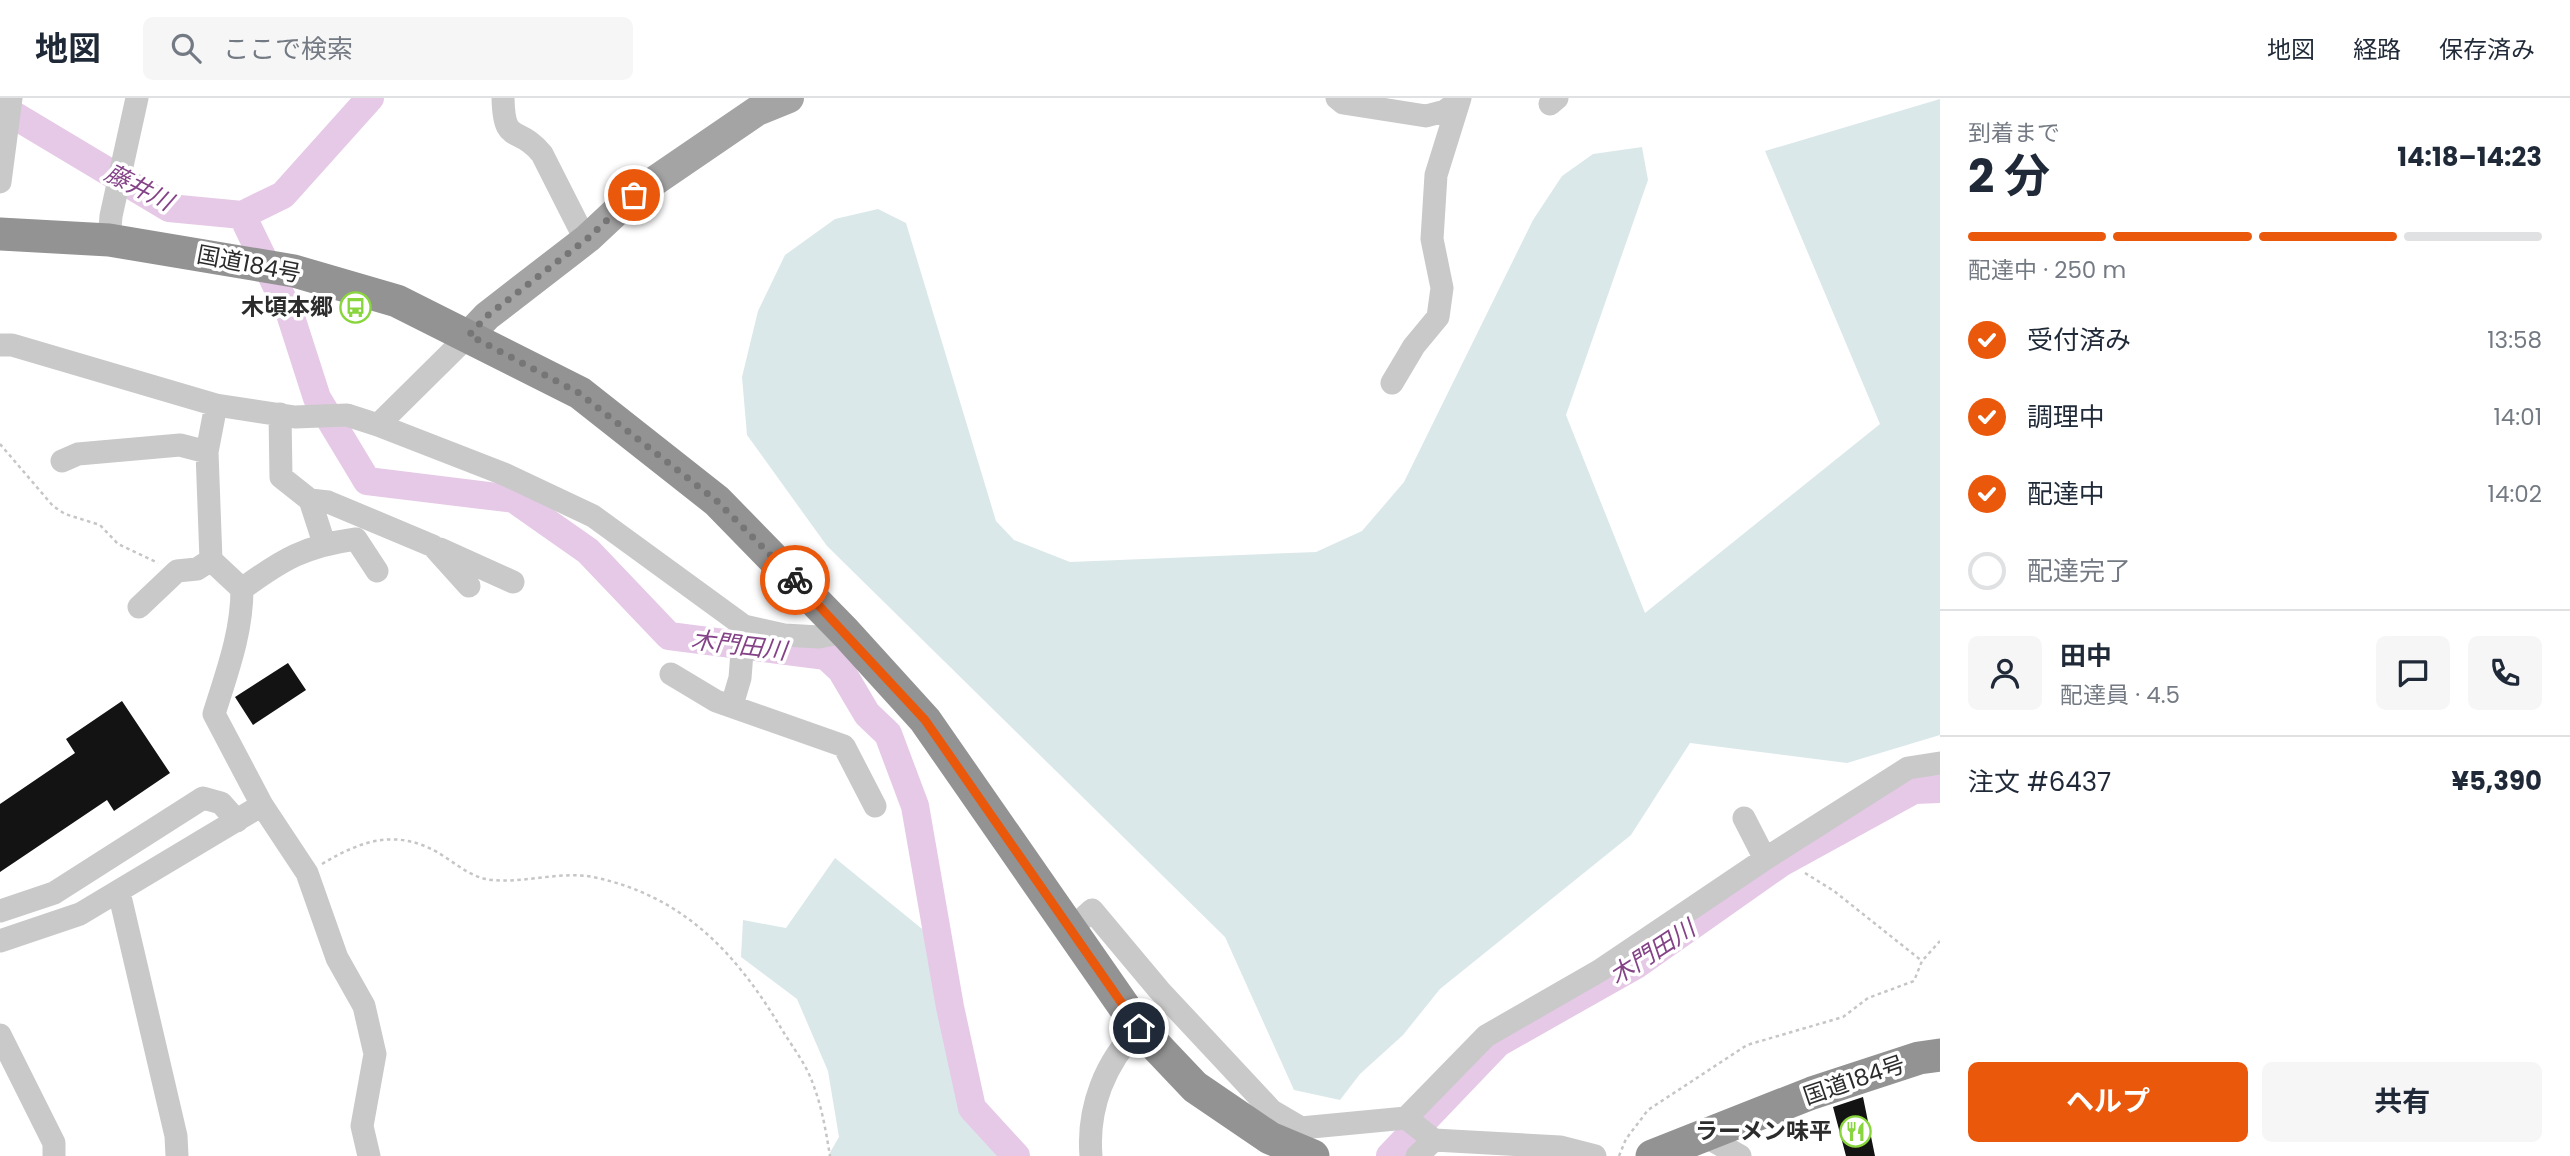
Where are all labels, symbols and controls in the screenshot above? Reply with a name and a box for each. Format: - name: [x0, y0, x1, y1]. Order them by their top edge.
- search box: [143, 17, 633, 80]
- text: 地図: [35, 25, 101, 72]
- icon: search: [167, 29, 205, 67]
- text: ここで検索: [223, 31, 353, 67]
- text: 地図: [2267, 33, 2315, 66]
- text: 経路: [2353, 33, 2401, 66]
- text: 保存済み: [2439, 33, 2535, 66]
- text: 到着まで: [1968, 117, 2060, 149]
- text: 14:18–14:23: [2397, 139, 2542, 175]
- text: 2 分: [1968, 144, 2050, 208]
- water label: 藤井川: [99, 156, 181, 219]
- pin: [604, 165, 664, 225]
- icon: bag: [615, 176, 653, 214]
- street label: 国道184号: [194, 238, 304, 290]
- text: 配達中 · 250 m: [1968, 254, 2126, 286]
- bus stop icon: 木頃本郷: [339, 290, 373, 324]
- place label: 木頃本郷: [241, 291, 333, 323]
- icon: check: [1968, 321, 2006, 359]
- text: 受付済み: [2027, 322, 2131, 358]
- text: 13:58: [2487, 324, 2542, 356]
- icon: check: [1968, 398, 2006, 436]
- text: 調理中: [2027, 399, 2105, 435]
- text: 14:01: [2493, 401, 2542, 433]
- icon: check: [1968, 475, 2006, 513]
- text: 配達中: [2027, 476, 2105, 512]
- text: 14:02: [2488, 478, 2542, 510]
- courier: [760, 545, 830, 615]
- text: 配達完了: [2027, 553, 2131, 589]
- icon: bike: [776, 561, 814, 599]
- water label: 木門田川: [689, 623, 792, 668]
- button: person: [1968, 636, 2042, 710]
- button: chat: [2376, 636, 2450, 710]
- button: phone: [2468, 636, 2542, 710]
- text: 田中: [2060, 638, 2112, 674]
- text: 配達員 · 4.5: [2060, 679, 2180, 711]
- text: ¥5,390: [2452, 763, 2542, 799]
- text: 注文 #6437: [1968, 764, 2111, 800]
- water label: 木門田川: [1603, 910, 1704, 992]
- pin: [1109, 998, 1169, 1058]
- icon: home: [1120, 1009, 1158, 1047]
- street label: 国道184号: [1799, 1048, 1909, 1112]
- button: ヘルプ: [1968, 1062, 2248, 1142]
- button: 共有: [2262, 1062, 2542, 1142]
- restaurant icon: ラーメン味平: [1838, 1114, 1872, 1148]
- place label: ラーメン味平: [1695, 1115, 1832, 1147]

